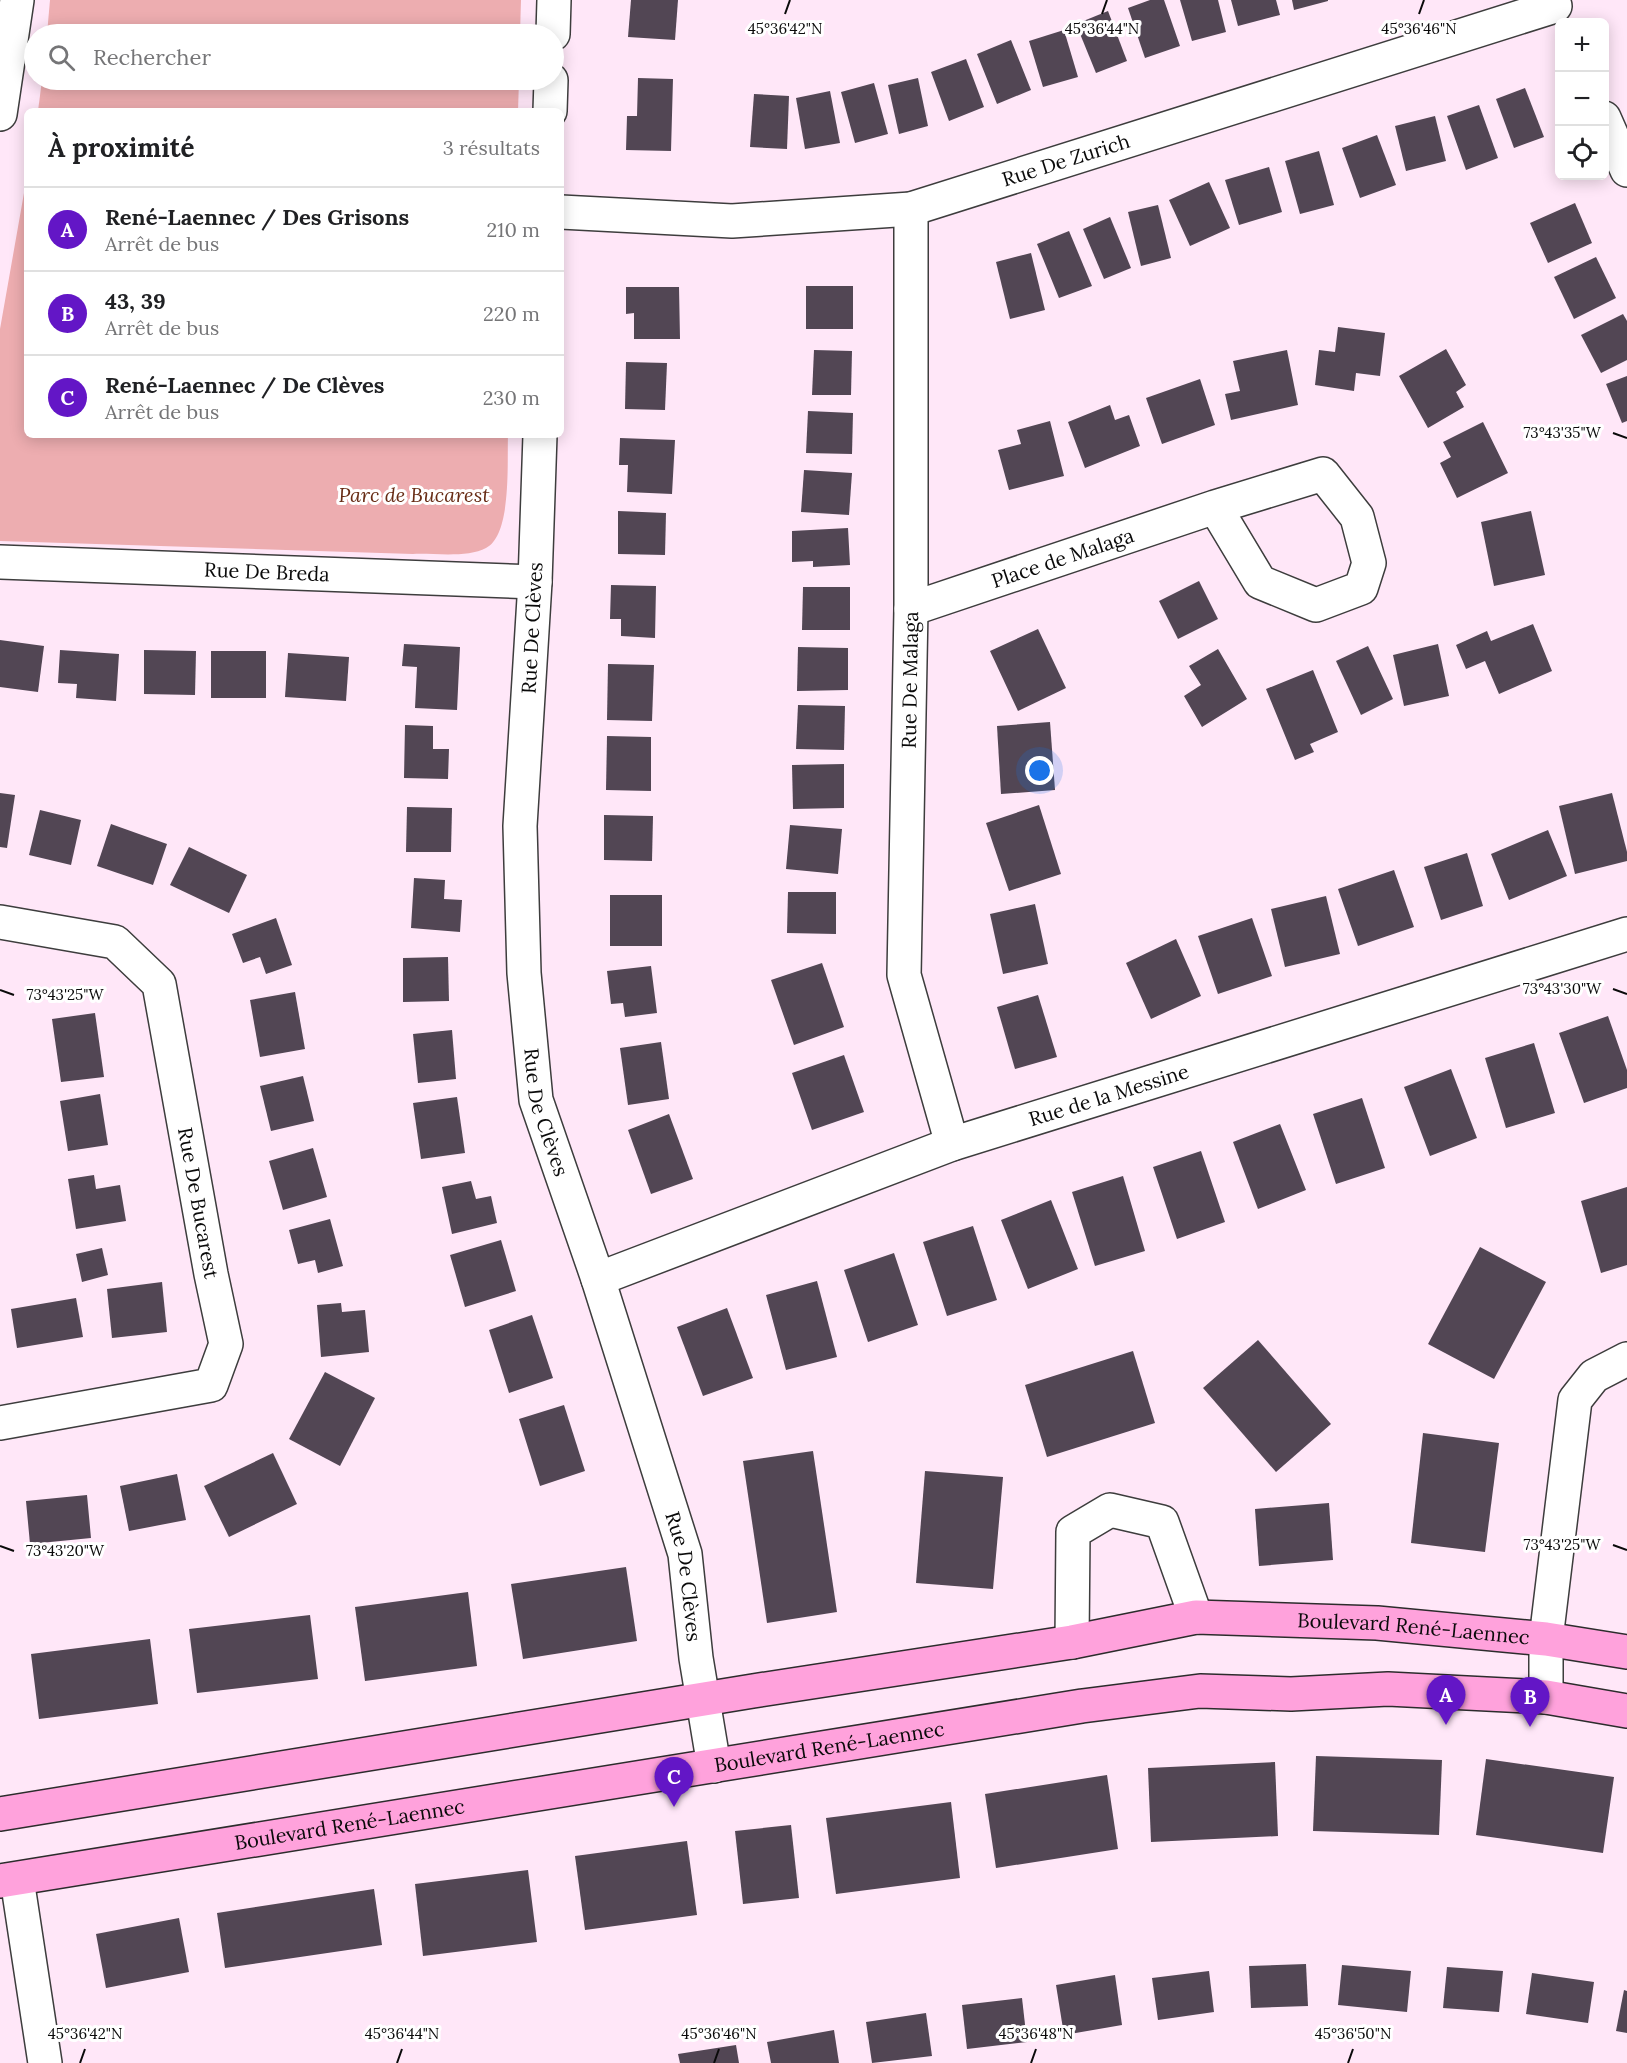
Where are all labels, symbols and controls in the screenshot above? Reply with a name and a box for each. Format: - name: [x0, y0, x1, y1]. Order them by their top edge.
- map controls: [1555, 18, 1609, 180]
- button: +: [1555, 18, 1609, 72]
- text: 45°36'42"N: [748, 19, 822, 38]
- text: 45°36'44"N: [1065, 19, 1139, 38]
- text: 45°36'46"N: [1381, 19, 1457, 38]
- search box: [24, 24, 564, 90]
- icon: search: [45, 41, 78, 74]
- text: Rechercher: [93, 43, 211, 71]
- button: −: [1555, 72, 1609, 126]
- button: locate: [1555, 126, 1609, 180]
- street label: Rue De Zurich: [999, 128, 1133, 192]
- text: À proximité: [48, 131, 194, 164]
- text: 3 résultats: [443, 135, 540, 160]
- text: René-Laennec / Des Grisons: [105, 203, 409, 231]
- text: A: [61, 217, 74, 242]
- text: 210 m: [486, 217, 540, 242]
- text: Arrêt de bus: [105, 231, 219, 256]
- text: 43, 39: [105, 287, 166, 315]
- text: B: [61, 301, 74, 326]
- text: 220 m: [483, 301, 540, 326]
- text: Arrêt de bus: [105, 315, 219, 340]
- text: René-Laennec / De Clèves: [105, 371, 385, 399]
- text: C: [61, 385, 74, 410]
- text: 230 m: [483, 385, 540, 410]
- text: Arrêt de bus: [105, 399, 219, 424]
- text: 73°43'35"W: [1523, 423, 1602, 442]
- park label: Parc de Bucarest: [339, 482, 490, 507]
- street label: Place de Malaga: [988, 522, 1137, 593]
- street label: Rue De Breda: [204, 557, 330, 586]
- street label: Rue De Clèves: [516, 561, 547, 694]
- street label: Rue De Malaga: [896, 611, 923, 749]
- your location: [1025, 756, 1054, 785]
- text: 73°43'30"W: [1523, 979, 1602, 998]
- text: 73°43'25"W: [27, 985, 104, 1004]
- street label: Rue De Clèves: [519, 1047, 574, 1179]
- street label: Rue de la Messine: [1026, 1058, 1192, 1131]
- street label: Rue De Bucarest: [173, 1125, 225, 1281]
- street label: Rue De Clèves: [660, 1508, 707, 1643]
- text: 73°43'25"W: [1524, 1535, 1601, 1554]
- text: 73°43'20"W: [26, 1541, 105, 1560]
- street label: Boulevard René-Laennec: [1297, 1607, 1531, 1649]
- pin: A: [1426, 1676, 1466, 1725]
- pin: B: [1510, 1678, 1550, 1727]
- street label: Boulevard René-Laennec: [712, 1715, 946, 1777]
- pin: C: [654, 1758, 694, 1807]
- street label: Boulevard René-Laennec: [232, 1793, 466, 1855]
- text: 45°36'42"N: [48, 2024, 122, 2043]
- text: 45°36'44"N: [365, 2024, 439, 2043]
- text: 45°36'46"N: [681, 2024, 757, 2043]
- text: 45°36'48"N: [998, 2024, 1074, 2043]
- text: 45°36'50"N: [1315, 2024, 1391, 2043]

